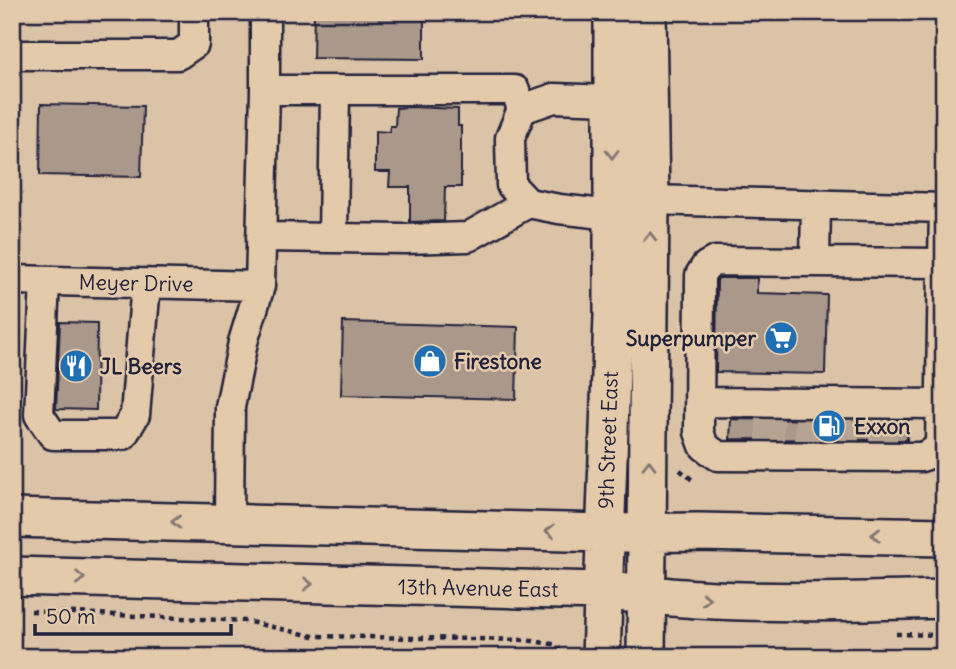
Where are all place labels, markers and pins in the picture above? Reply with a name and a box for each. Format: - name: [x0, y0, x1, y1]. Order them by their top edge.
- supermarket icon: Superpumper: [762, 319, 800, 357]
- place label: Superpumper: [626, 325, 756, 352]
- shop icon: Firestone: [411, 342, 449, 380]
- restaurant icon: JL Beers: [57, 347, 95, 385]
- place label: Firestone: [454, 348, 542, 375]
- place label: JL Beers: [100, 353, 182, 380]
- fuel station icon: Exxon: [810, 407, 848, 445]
- place label: Exxon: [854, 413, 910, 440]

